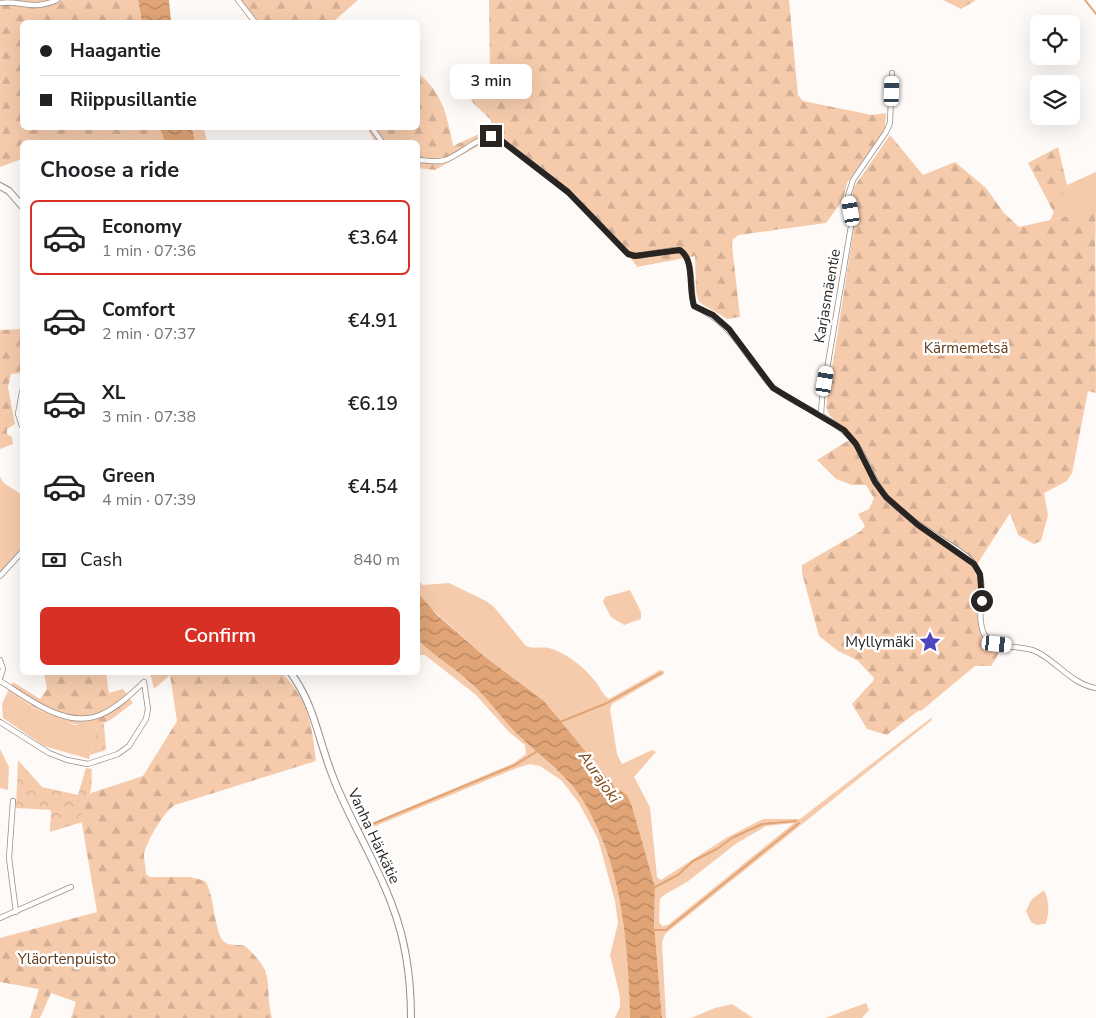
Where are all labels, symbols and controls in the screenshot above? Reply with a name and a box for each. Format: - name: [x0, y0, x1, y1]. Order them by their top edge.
- map controls: [1030, 15, 1080, 125]
- button: locate: [1030, 15, 1080, 65]
- text: Haagantie: [70, 38, 161, 64]
- callout: 3 min: [450, 64, 532, 98]
- text: 3 min: [471, 70, 511, 92]
- button: layers: [1030, 75, 1080, 125]
- car: [883, 76, 900, 106]
- text: Riippusillantie: [70, 87, 197, 113]
- route end: [480, 125, 502, 147]
- text: Choose a ride: [40, 155, 179, 185]
- car: [841, 195, 860, 227]
- text: Economy: [102, 214, 182, 240]
- icon: car: [42, 215, 87, 260]
- text: €3.64: [348, 225, 398, 251]
- text: 1 min · 07:36: [102, 240, 196, 262]
- street label: Karjasmäentie: [809, 247, 845, 345]
- text: Comfort: [102, 297, 175, 323]
- icon: car: [42, 298, 87, 343]
- text: €4.91: [348, 308, 398, 334]
- text: 2 min · 07:37: [102, 323, 196, 345]
- park label: Kärmemetsä: [924, 338, 1008, 358]
- car: [815, 365, 834, 397]
- text: XL: [102, 380, 125, 406]
- icon: car: [42, 381, 87, 426]
- text: €6.19: [348, 391, 398, 417]
- text: 3 min · 07:38: [102, 406, 196, 428]
- text: Green: [102, 463, 155, 489]
- icon: car: [42, 464, 87, 509]
- text: €4.54: [348, 474, 398, 500]
- text: 4 min · 07:39: [102, 489, 196, 511]
- icon: cash: [40, 546, 68, 574]
- text: Cash: [80, 547, 122, 573]
- text: 840 m: [353, 549, 400, 571]
- route start: [971, 590, 993, 612]
- button: Confirm: [40, 607, 400, 665]
- place icon: Myllymäki: [917, 629, 943, 655]
- place label: Myllymäki: [845, 632, 914, 652]
- car: [981, 635, 1012, 653]
- water label: Aurajoki: [572, 746, 625, 808]
- street label: Vanha Härkätie: [343, 784, 405, 887]
- park label: Yläortenpuisto: [17, 949, 116, 969]

